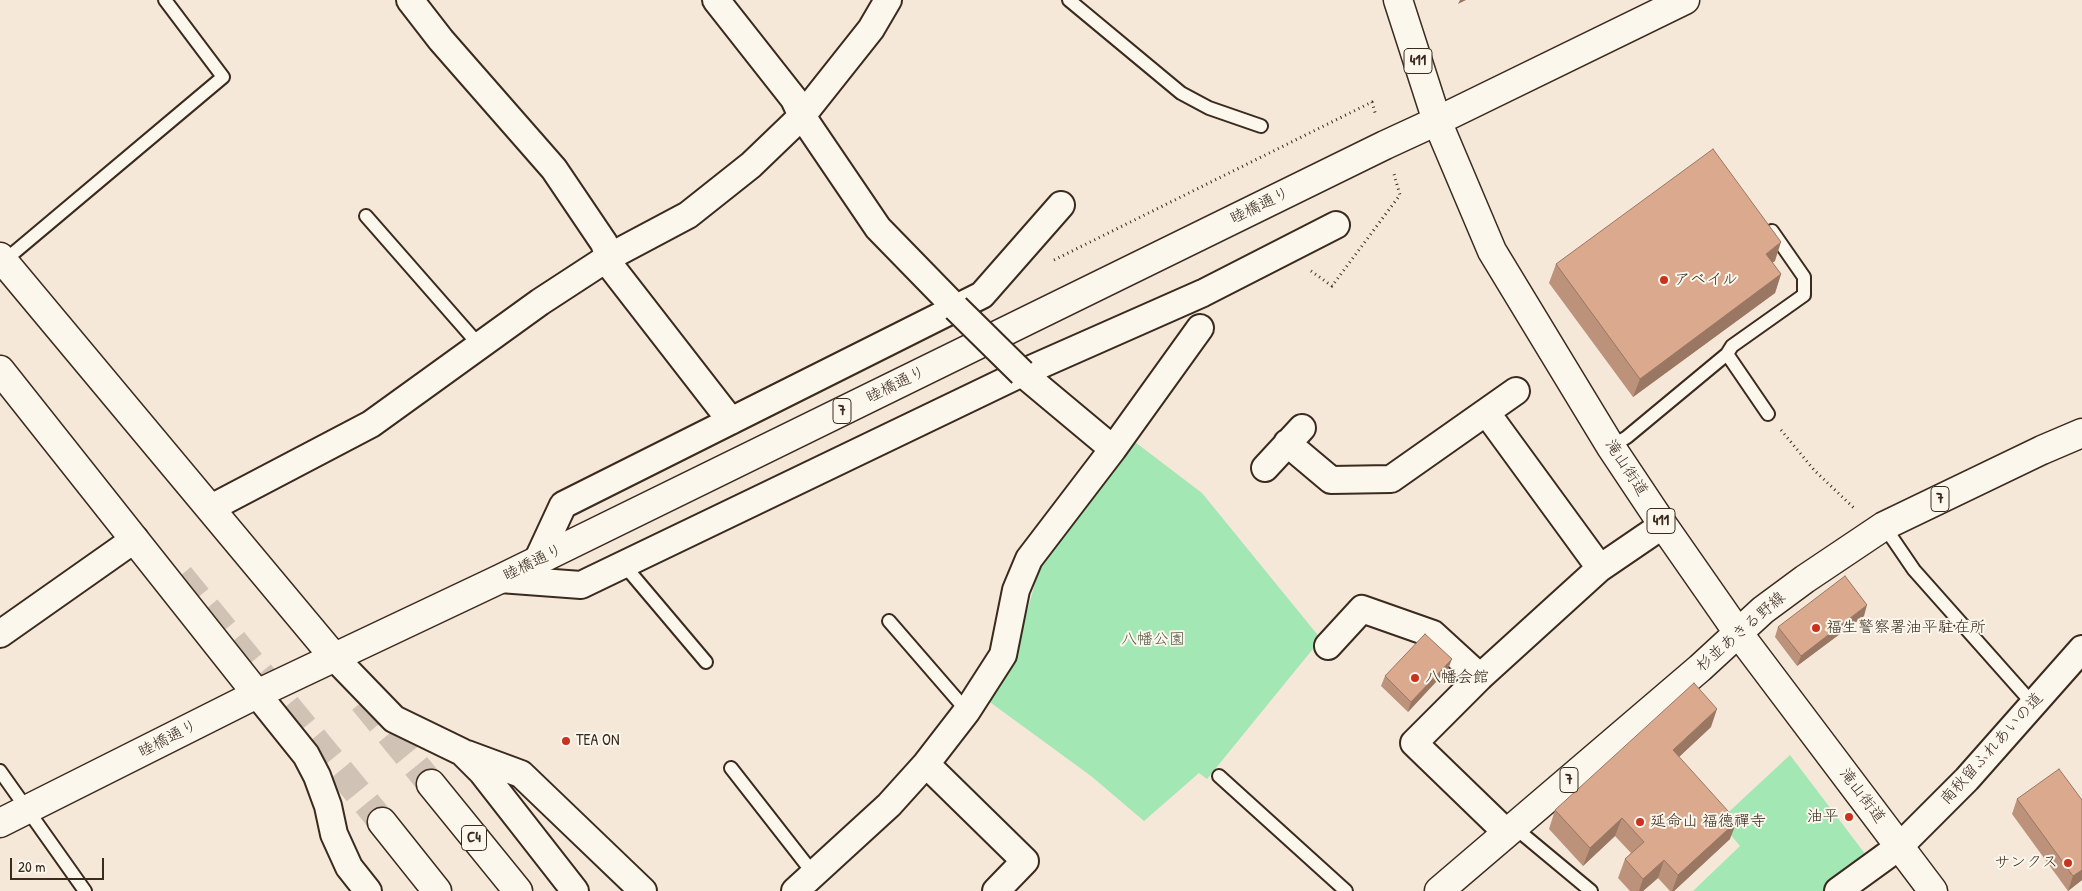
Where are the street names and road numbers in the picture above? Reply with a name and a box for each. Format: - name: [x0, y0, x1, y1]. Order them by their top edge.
- road number: 411: [1404, 48, 1432, 74]
- street label: 睦橋通り: [1227, 183, 1293, 229]
- street label: 睦橋通り: [863, 362, 929, 408]
- road number: 7: [833, 398, 851, 424]
- street label: 滝山街道: [1601, 436, 1651, 500]
- road number: 7: [1931, 486, 1949, 512]
- road number: 411: [1647, 508, 1675, 534]
- street label: 睦橋通り: [500, 540, 566, 586]
- street label: 杉並あきる野線: [1692, 588, 1790, 676]
- street label: 南秋留ふれあいの道: [1937, 689, 2047, 809]
- street label: 睦橋通り: [135, 716, 201, 762]
- street label: 滝山街道: [1835, 765, 1889, 827]
- road number: 7: [1560, 768, 1578, 792]
- road number: C4: [462, 826, 486, 850]

